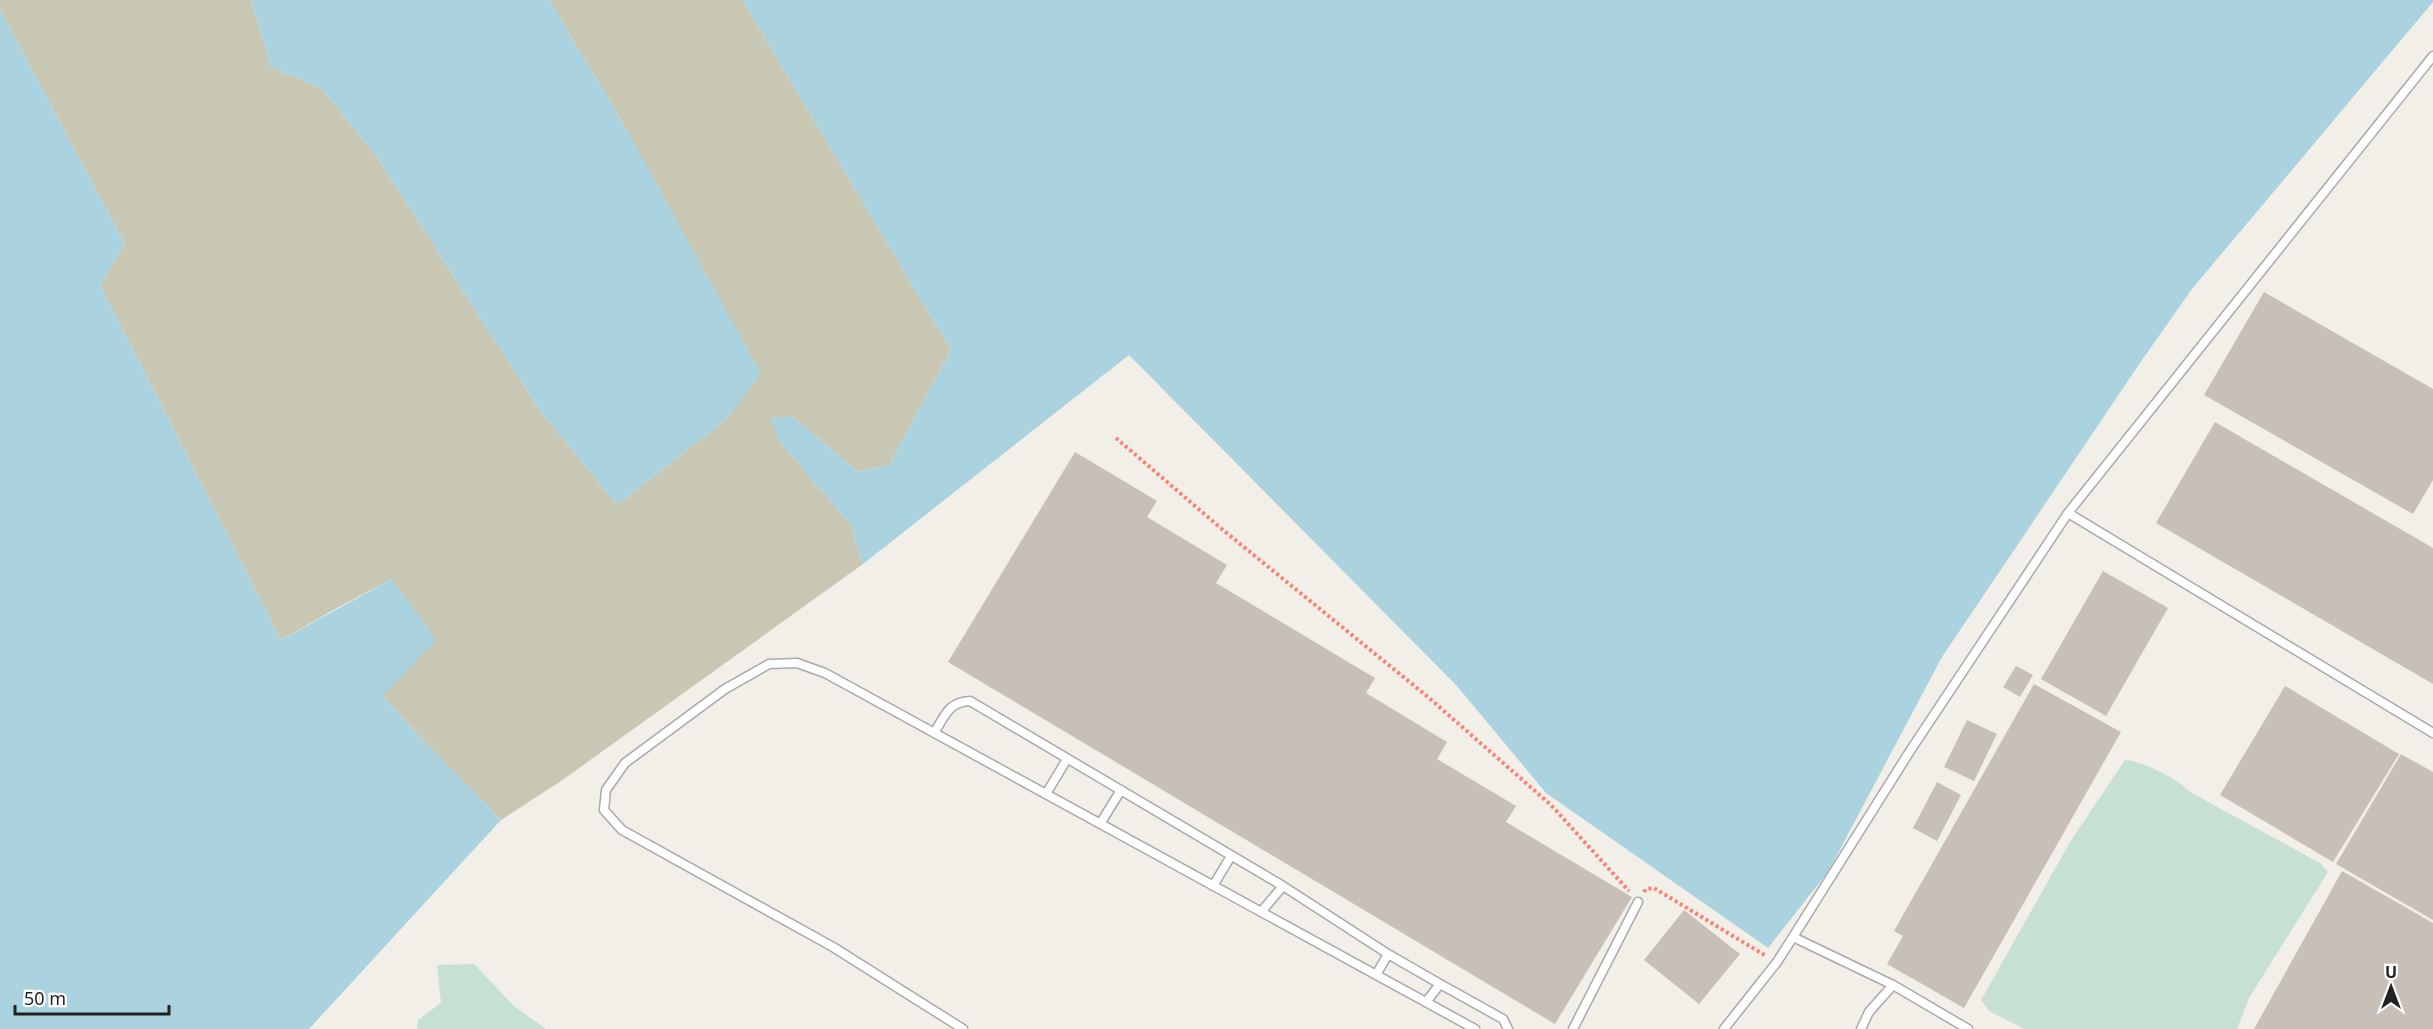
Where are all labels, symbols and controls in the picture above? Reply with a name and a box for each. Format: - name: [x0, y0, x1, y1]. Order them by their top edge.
- north arrow: [2361, 957, 2421, 1017]
- text: U: [2385, 961, 2397, 983]
- scale bar: [15, 978, 170, 1016]
- text: 50 m: [24, 986, 66, 1010]

